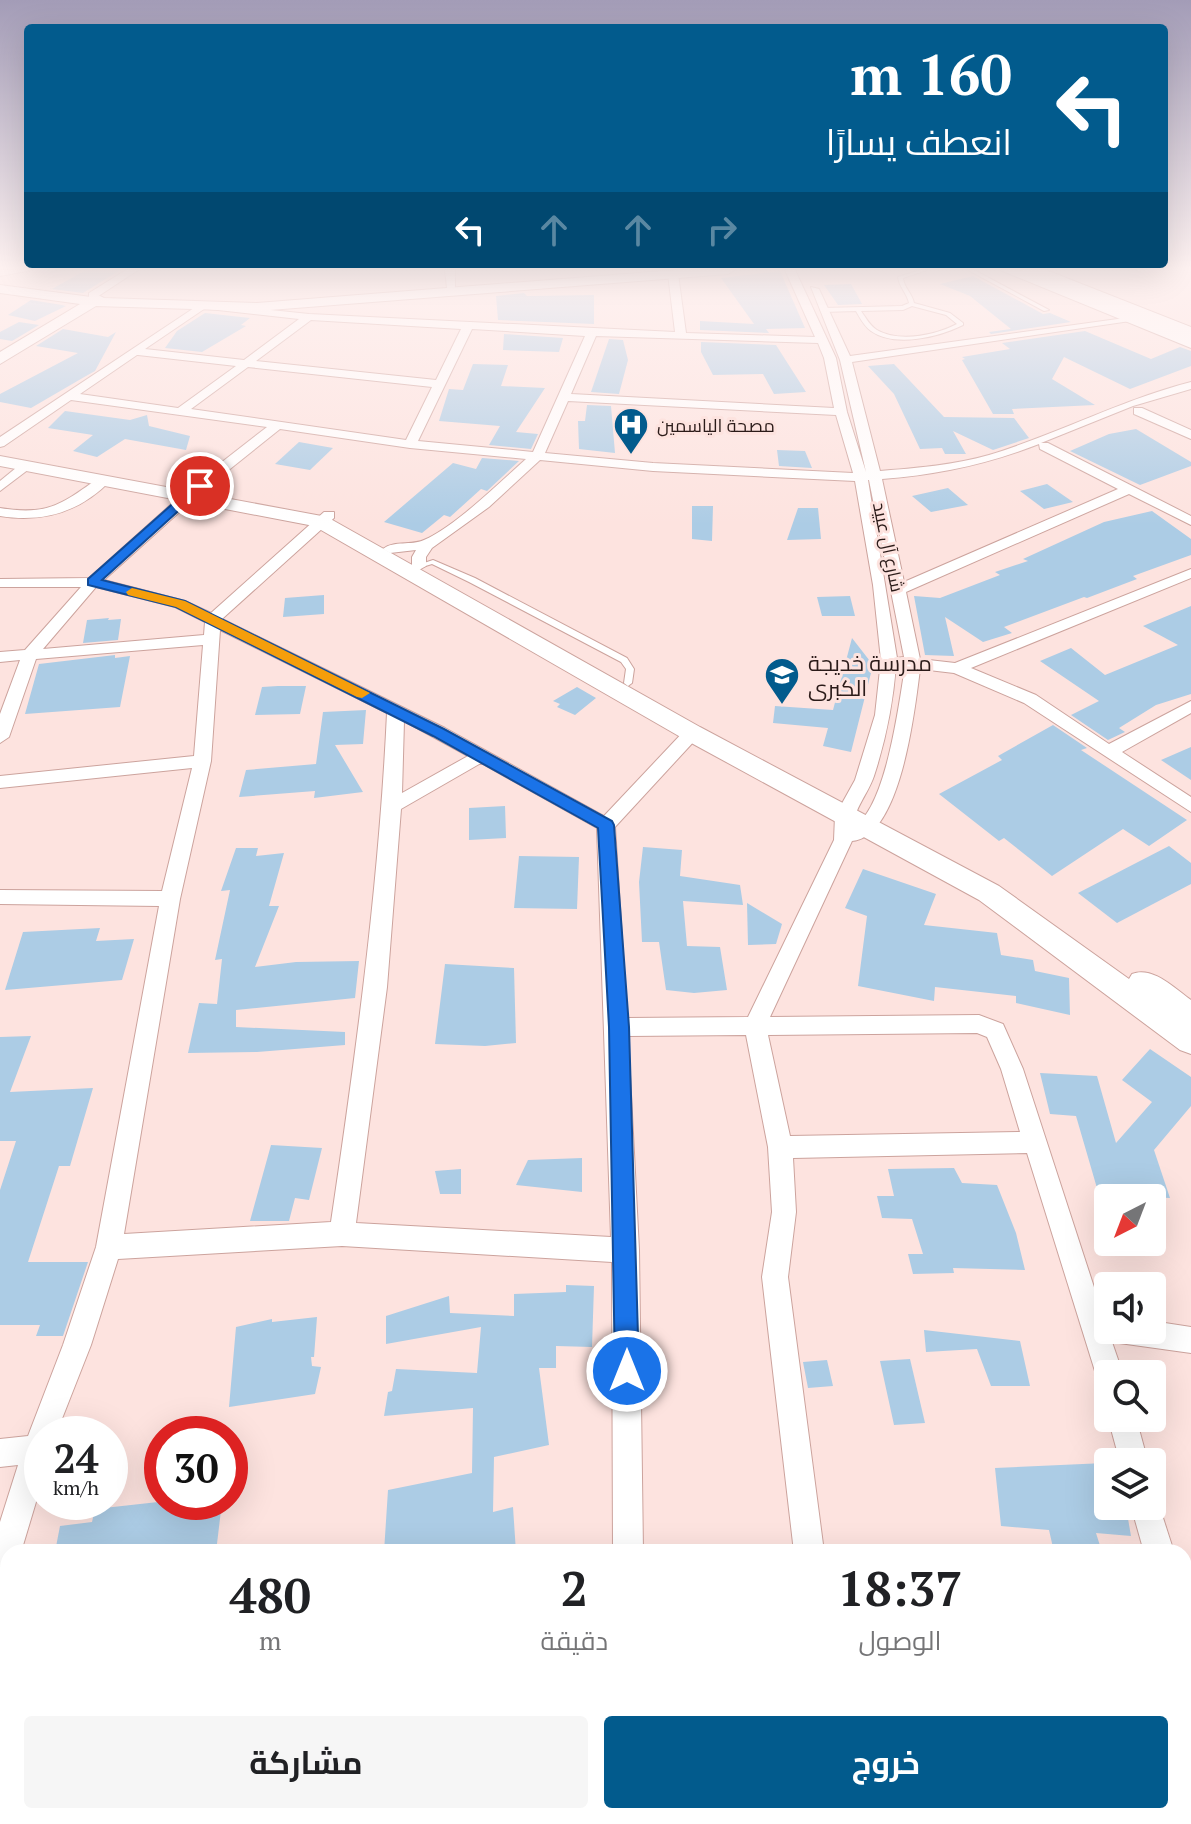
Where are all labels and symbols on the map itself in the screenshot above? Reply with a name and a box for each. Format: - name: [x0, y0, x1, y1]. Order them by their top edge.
- hospital icon: مصحة الياسمين: [612, 406, 650, 456]
- place label: مصحة الياسمين: [657, 413, 775, 437]
- pin: [166, 452, 234, 520]
- street label: شارع آل عبيد: [867, 500, 910, 594]
- place label: مدرسة خديجة الكبرى: [808, 648, 932, 702]
- school or university icon: مدرسة خديجة الكبرى: [763, 656, 801, 706]
- north arrow: [1094, 1184, 1166, 1256]
- position arrow: [585, 1329, 669, 1413]
- speed limit sign: 30: [144, 1416, 248, 1520]

